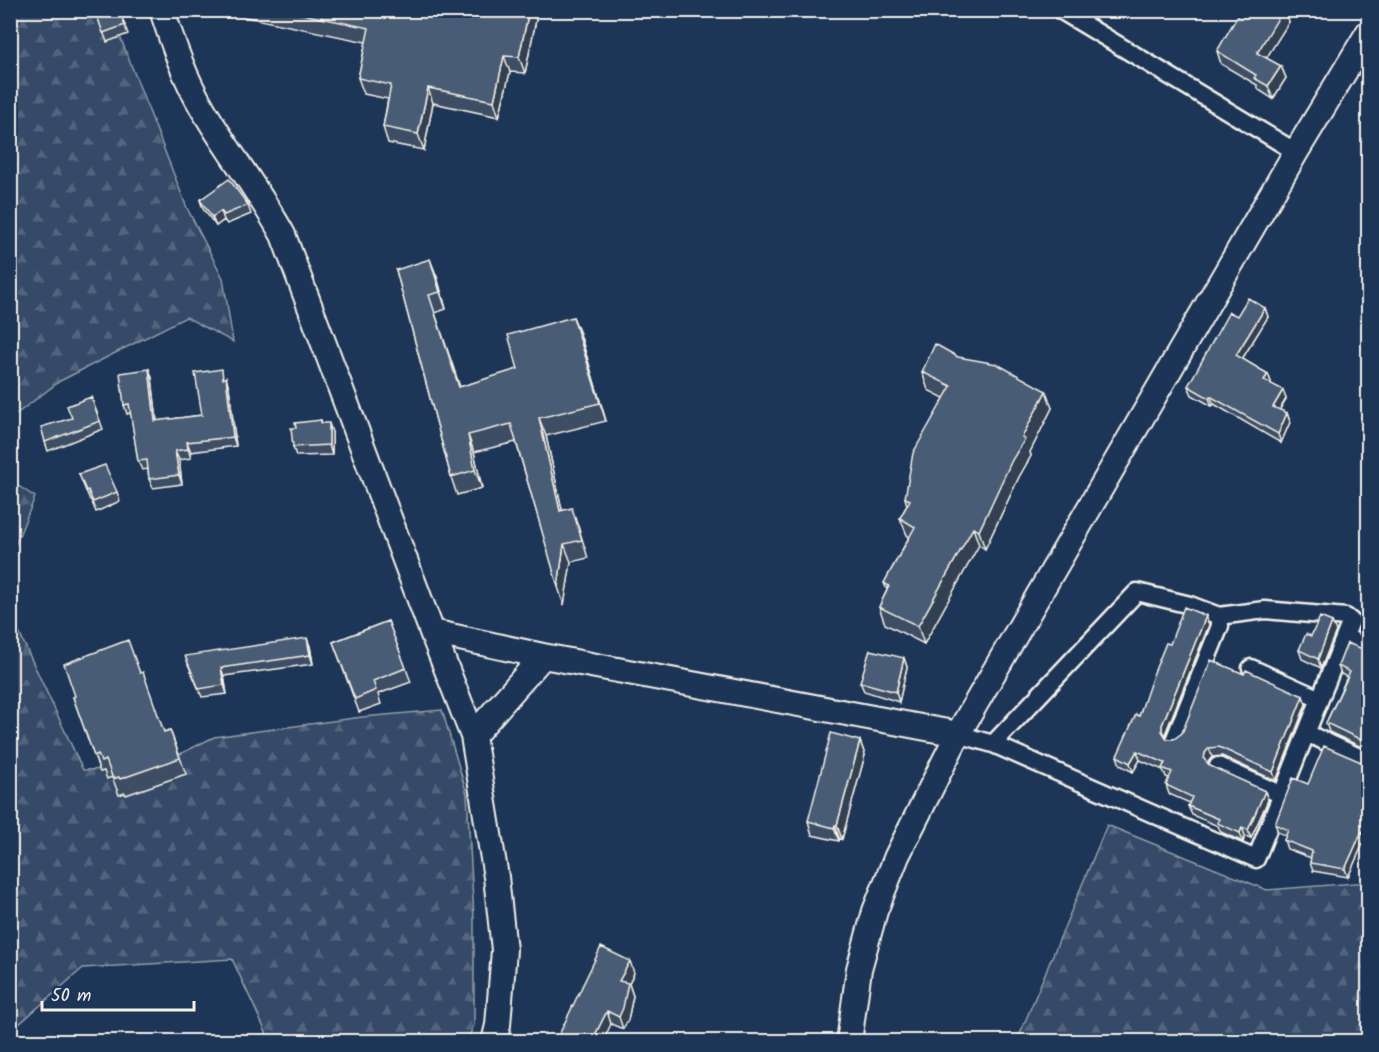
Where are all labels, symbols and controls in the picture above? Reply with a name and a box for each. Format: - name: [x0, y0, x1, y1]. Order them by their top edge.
- scale bar: [42, 974, 194, 1012]
- text: 50 m: [51, 982, 91, 1011]

